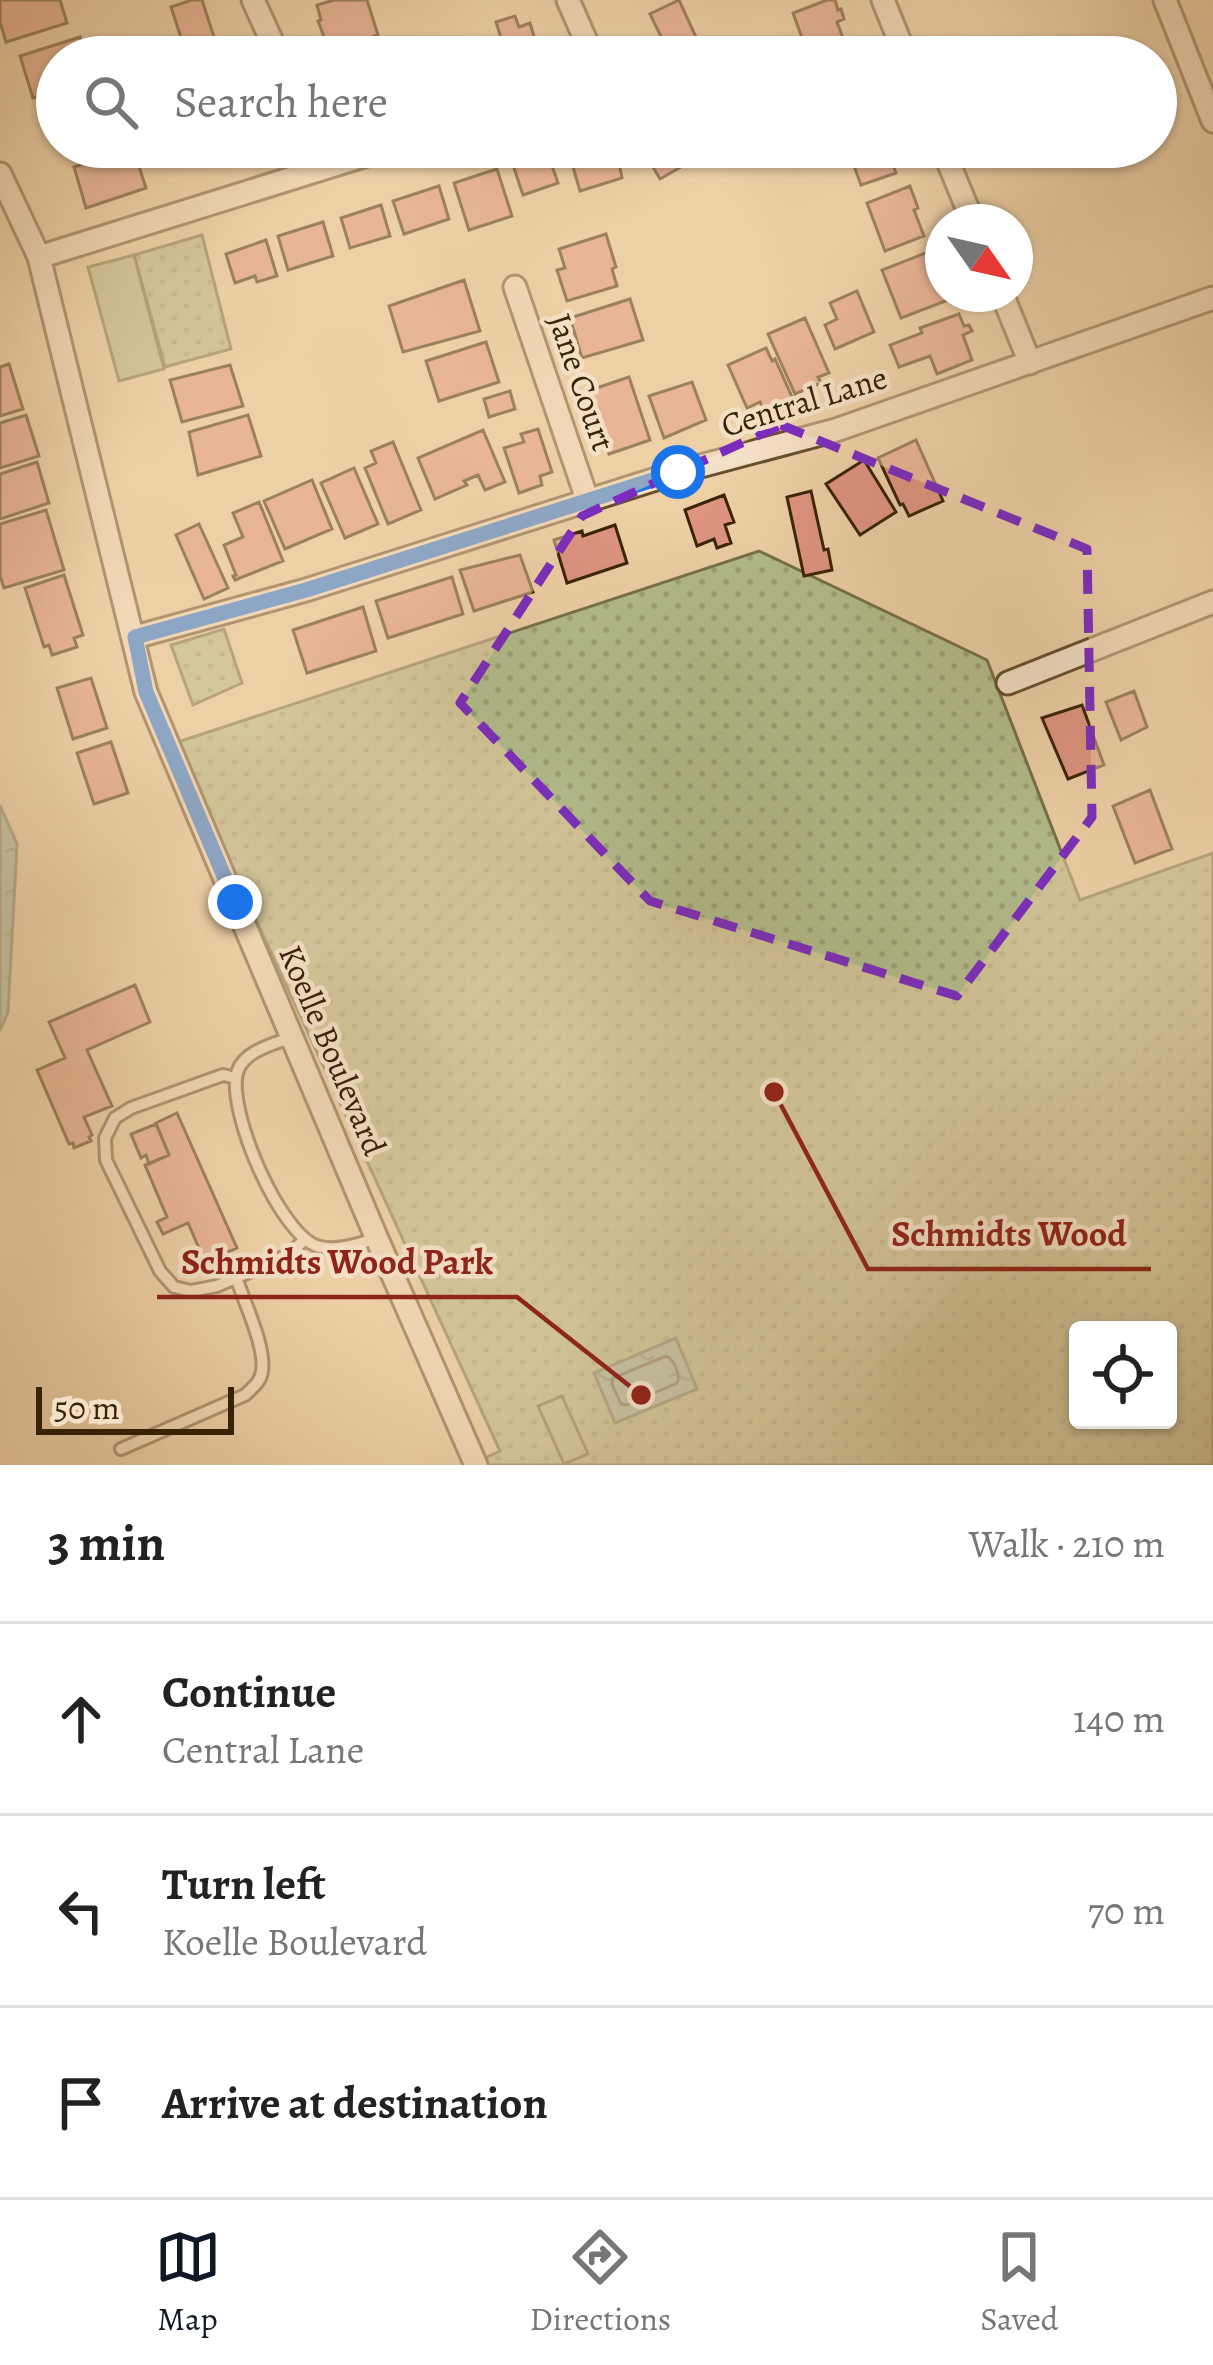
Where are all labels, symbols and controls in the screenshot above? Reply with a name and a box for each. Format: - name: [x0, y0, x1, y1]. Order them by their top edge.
- search box: [36, 36, 1177, 168]
- icon: search: [78, 69, 144, 135]
- text: Search here: [174, 71, 388, 133]
- north arrow: [925, 204, 1033, 312]
- street label: Jane Court: [538, 307, 626, 457]
- street label: Central Lane: [716, 354, 892, 448]
- route start: [651, 445, 705, 499]
- route end: [208, 875, 262, 929]
- street label: Koelle Boulevard: [268, 938, 398, 1162]
- callout: Schmidts Wood: [868, 1197, 1151, 1269]
- text: Schmidts Wood: [891, 1209, 1127, 1258]
- callout: Schmidts Wood Park: [157, 1225, 517, 1297]
- text: Schmidts Wood Park: [181, 1237, 493, 1286]
- map controls: [1069, 1321, 1177, 1429]
- button: locate: [1069, 1321, 1177, 1429]
- scale bar: [36, 1381, 234, 1434]
- text: 50 m: [54, 1385, 120, 1430]
- text: 3 min: [48, 1508, 165, 1578]
- text: Walk · 210 m: [969, 1517, 1165, 1570]
- text: Continue: [162, 1661, 336, 1723]
- icon: ahead: [48, 1686, 114, 1752]
- text: 140 m: [1073, 1692, 1165, 1745]
- text: Central Lane: [162, 1723, 364, 1776]
- text: Turn left: [162, 1853, 326, 1915]
- icon: left: [48, 1878, 114, 1944]
- text: 70 m: [1088, 1884, 1165, 1937]
- text: Koelle Boulevard: [162, 1915, 427, 1968]
- icon: arrive: [48, 2070, 114, 2136]
- text: Arrive at destination: [162, 2072, 548, 2134]
- tab: Map: [155, 2224, 221, 2341]
- tab: Directions: [530, 2224, 671, 2341]
- tab: Saved: [980, 2224, 1058, 2341]

